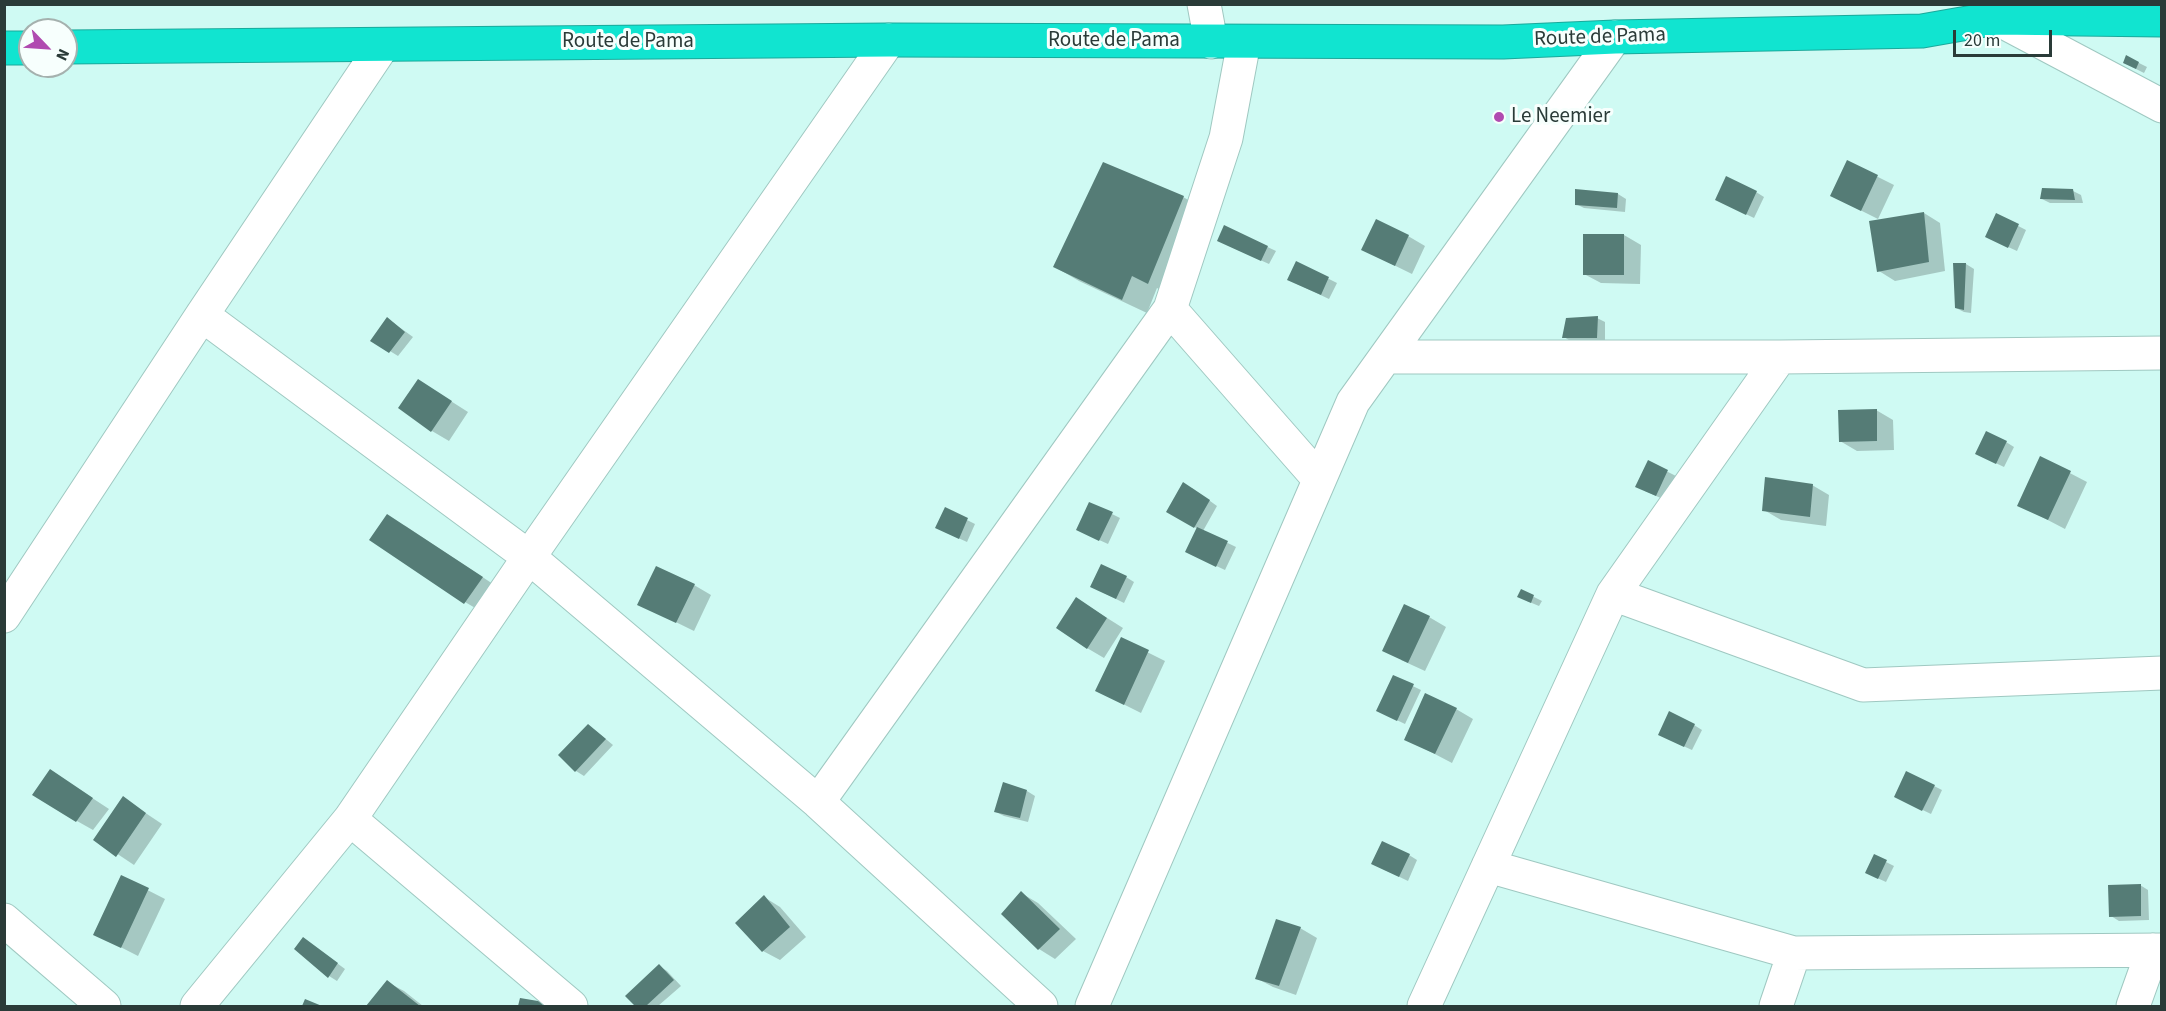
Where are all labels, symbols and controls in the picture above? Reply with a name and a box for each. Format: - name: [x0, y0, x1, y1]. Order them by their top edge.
- north arrow: [18, 18, 78, 78]
- scale bar: [1956, 18, 2055, 56]
- street label: Route de Pama: [1534, 23, 1666, 53]
- street label: Route de Pama: [1048, 28, 1180, 54]
- text: 20 m: [1964, 28, 2000, 53]
- street label: Route de Pama: [562, 29, 694, 55]
- text: N: [50, 45, 75, 64]
- place label: Le Neemier: [1511, 104, 1610, 130]
- marker: Le Neemier: [1492, 110, 1506, 124]

